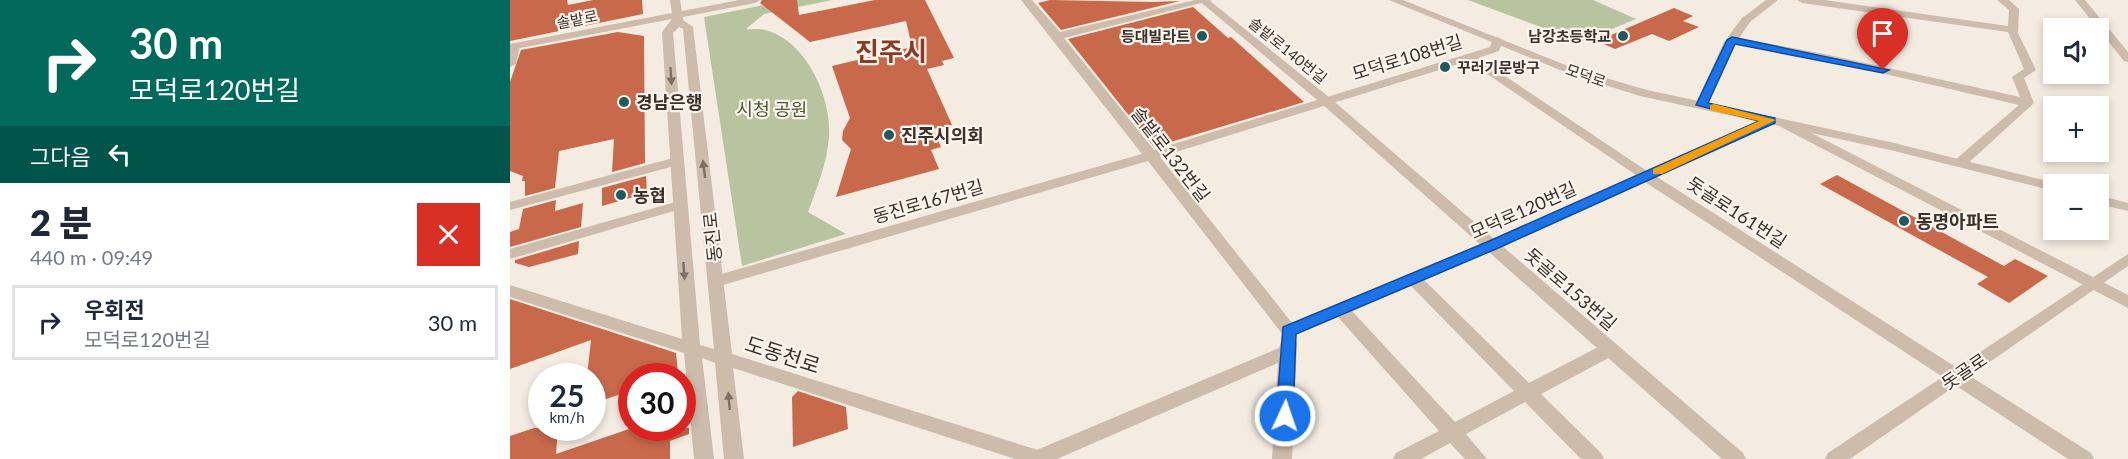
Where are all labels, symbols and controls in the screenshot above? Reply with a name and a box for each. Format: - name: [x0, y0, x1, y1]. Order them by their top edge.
- street label: 솔밭로: [555, 6, 599, 32]
- pin: [1857, 8, 1908, 70]
- street label: 솔밭로140번길: [1245, 13, 1331, 87]
- icon: arrive: [1866, 17, 1899, 50]
- text: 30 m: [129, 18, 223, 68]
- map controls: [2043, 18, 2109, 240]
- button: sound: [2043, 18, 2109, 84]
- icon: right: [30, 24, 108, 102]
- place label: 등대빌라트: [1121, 27, 1190, 45]
- place label: 남강초등학교: [1528, 27, 1611, 45]
- marker: 등대빌라트: [1195, 29, 1209, 43]
- marker: 남강초등학교: [1616, 29, 1630, 43]
- street label: 모덕로108번길: [1349, 30, 1465, 84]
- district label: 진주시: [855, 35, 927, 67]
- place label: 꾸러기문방구: [1457, 58, 1540, 76]
- marker: 꾸러기문방구: [1438, 60, 1452, 74]
- street label: 모덕로: [1563, 60, 1609, 90]
- one-way arrow: [666, 67, 676, 86]
- text: 모덕로120번길: [129, 73, 300, 106]
- place label: 경남은행: [636, 91, 702, 113]
- marker: 경남은행: [617, 95, 631, 109]
- button: +: [2043, 96, 2109, 162]
- park label: 시청 공원: [737, 98, 807, 120]
- street label: 솔밭로132번길: [1127, 102, 1215, 206]
- place label: 진주시의회: [901, 124, 984, 146]
- marker: 진주시의회: [882, 128, 896, 142]
- icon: left: [103, 138, 136, 171]
- text: 그다음: [30, 143, 91, 170]
- one-way arrow: [699, 159, 708, 178]
- street label: 돗골로161번길: [1683, 172, 1791, 252]
- button: −: [2043, 174, 2109, 240]
- street label: 동진로167번길: [870, 175, 986, 227]
- street label: 모덕로120번길: [1466, 177, 1580, 243]
- place label: 농협: [633, 184, 666, 206]
- marker: 농협: [614, 188, 628, 202]
- text: 2 분: [30, 200, 92, 244]
- button: close: [417, 203, 480, 266]
- place label: 동명아파트: [1916, 210, 1999, 232]
- street label: 동진로: [698, 211, 726, 263]
- marker: 동명아파트: [1897, 214, 1911, 228]
- street label: 돗골로153번길: [1521, 243, 1621, 335]
- text: 440 m · 09:49: [30, 245, 153, 269]
- one-way arrow: [680, 261, 689, 280]
- text: 우회전: [84, 296, 145, 323]
- icon: right: [33, 306, 66, 339]
- text: 30 m: [428, 309, 477, 336]
- text: 모덕로120번길: [84, 327, 211, 351]
- street label: 도동천로: [742, 330, 824, 378]
- street label: 돗골로: [1937, 348, 1991, 394]
- speed limit sign: 30: [618, 363, 696, 441]
- text: 25: [550, 377, 584, 413]
- position arrow: [1253, 384, 1317, 448]
- one-way arrow: [724, 391, 734, 410]
- text: km/h: [549, 408, 585, 426]

